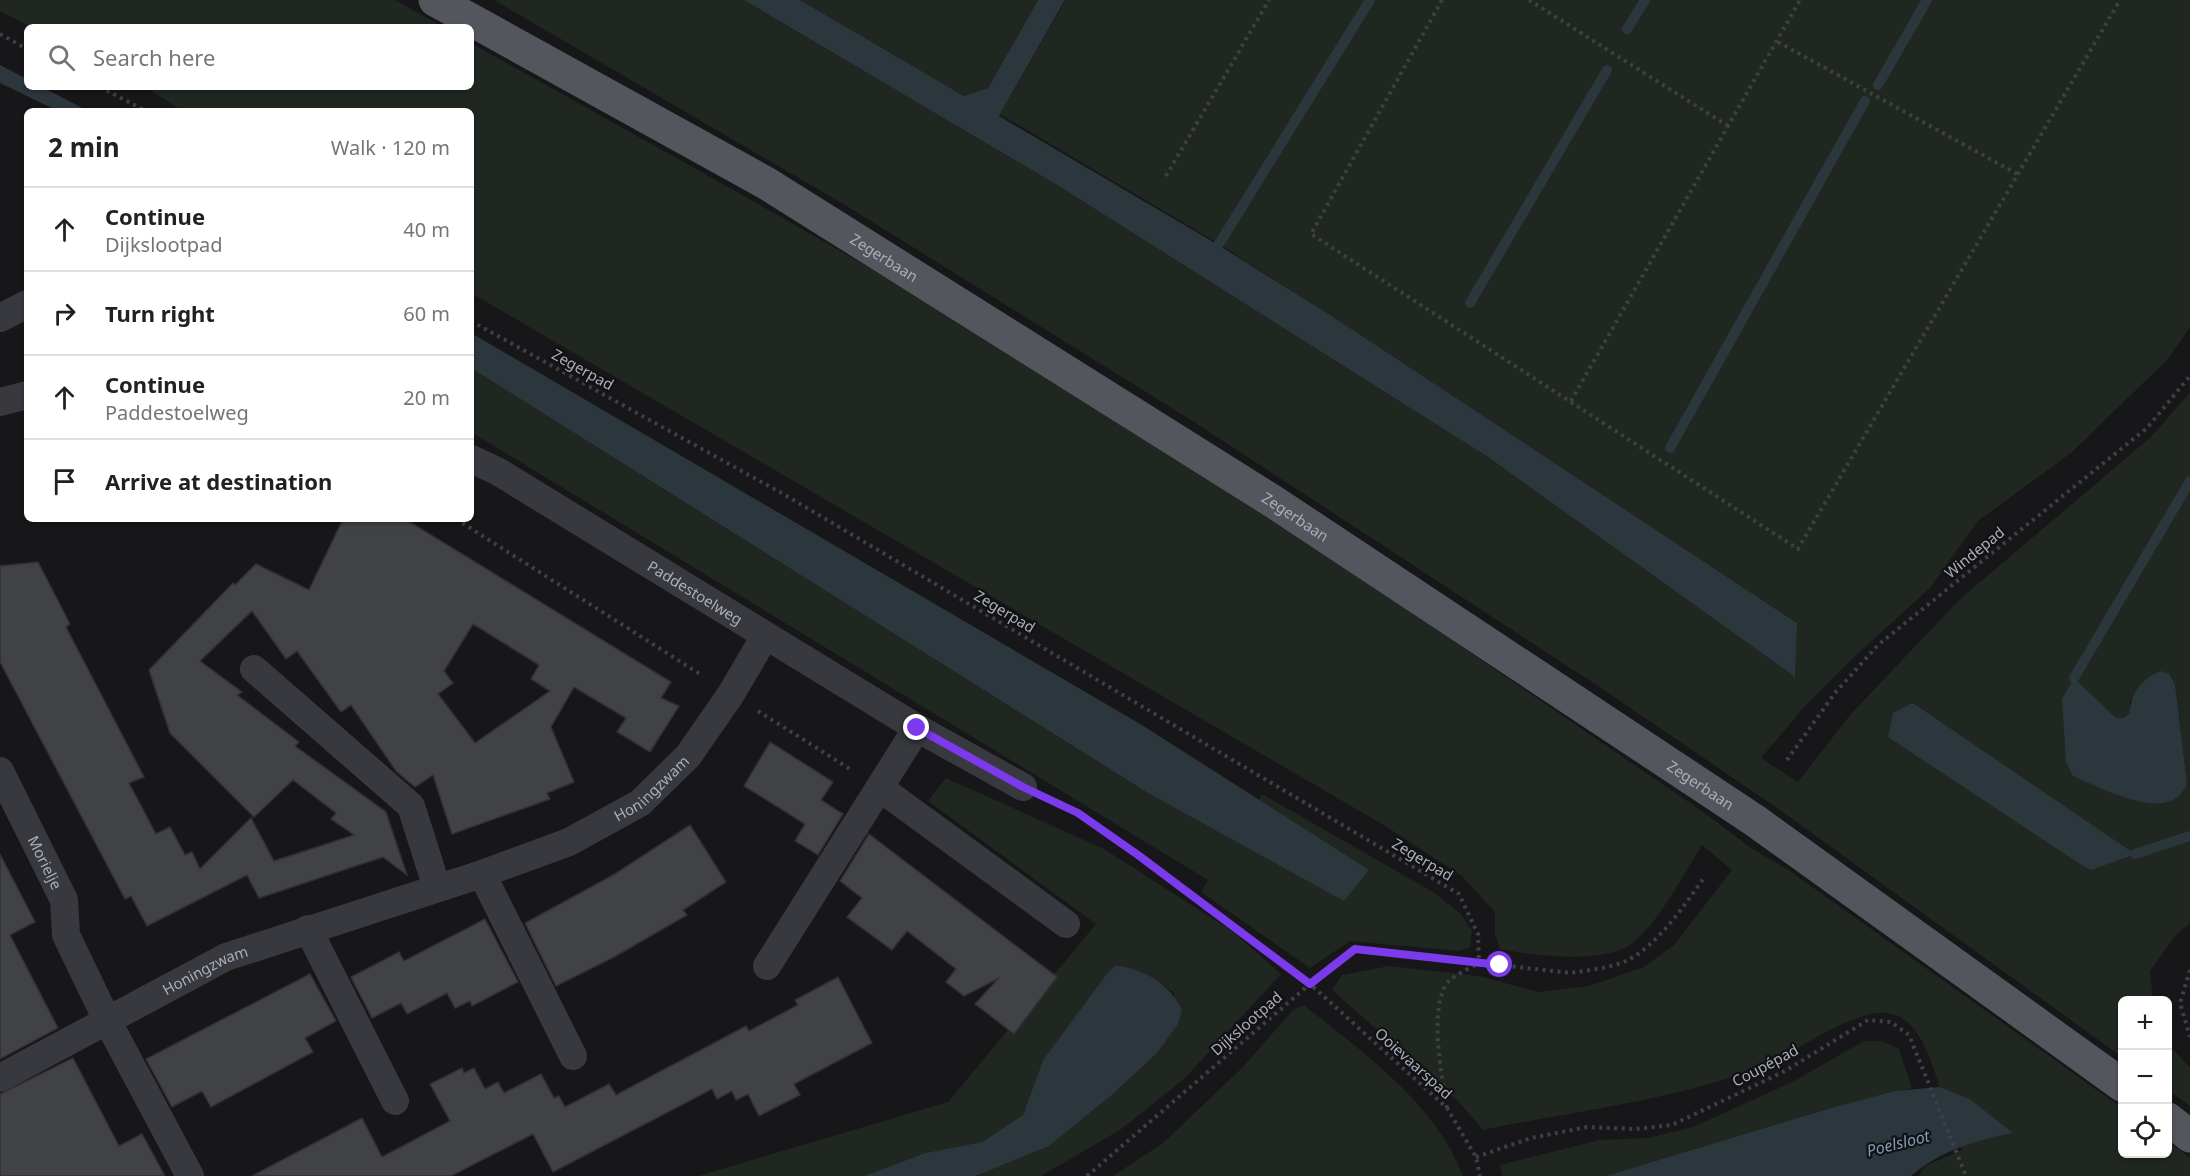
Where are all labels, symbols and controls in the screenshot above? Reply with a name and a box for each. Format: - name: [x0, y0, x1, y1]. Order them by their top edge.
- search box: [24, 24, 474, 90]
- icon: search: [45, 41, 78, 74]
- text: Search here: [93, 42, 215, 72]
- text: 2 min: [48, 129, 120, 165]
- text: Walk · 120 m: [331, 134, 450, 161]
- text: Continue: [105, 201, 205, 231]
- icon: ahead: [48, 213, 81, 246]
- text: 40 m: [403, 216, 450, 243]
- street label: Zegerbaan: [847, 229, 922, 286]
- text: Dijkslootpad: [105, 231, 223, 258]
- icon: right: [48, 297, 81, 330]
- text: Turn right: [105, 298, 215, 328]
- text: 60 m: [403, 300, 450, 327]
- street label: Zegerpad: [549, 344, 617, 394]
- text: Continue: [105, 369, 205, 399]
- icon: ahead: [48, 381, 81, 414]
- text: 20 m: [403, 384, 450, 411]
- text: Paddestoelweg: [105, 399, 249, 426]
- icon: arrive: [48, 465, 81, 498]
- text: Arrive at destination: [105, 466, 332, 496]
- street label: Zegerbaan: [1258, 487, 1333, 546]
- street label: Windepad: [1940, 522, 2008, 582]
- street label: Paddestoelweg: [644, 556, 746, 629]
- street label: Zegerpad: [971, 585, 1039, 637]
- route end: [903, 714, 929, 740]
- street label: Honingzwam: [610, 751, 693, 826]
- street label: Zegerbaan: [1663, 755, 1738, 814]
- street label: Morielje: [24, 832, 67, 893]
- street label: Zegerpad: [1389, 833, 1457, 885]
- street label: Honingzwam: [159, 941, 250, 999]
- route start: [1486, 951, 1512, 977]
- street label: Dijkslootpad: [1206, 987, 1286, 1059]
- map controls: [2118, 996, 2172, 1158]
- button: +: [2118, 996, 2172, 1050]
- street label: Ooievaarspad: [1371, 1023, 1457, 1103]
- street label: Coupépad: [1728, 1039, 1802, 1091]
- button: −: [2118, 1050, 2172, 1104]
- button: locate: [2118, 1104, 2172, 1158]
- water label: Poelsloot: [1864, 1124, 1933, 1161]

